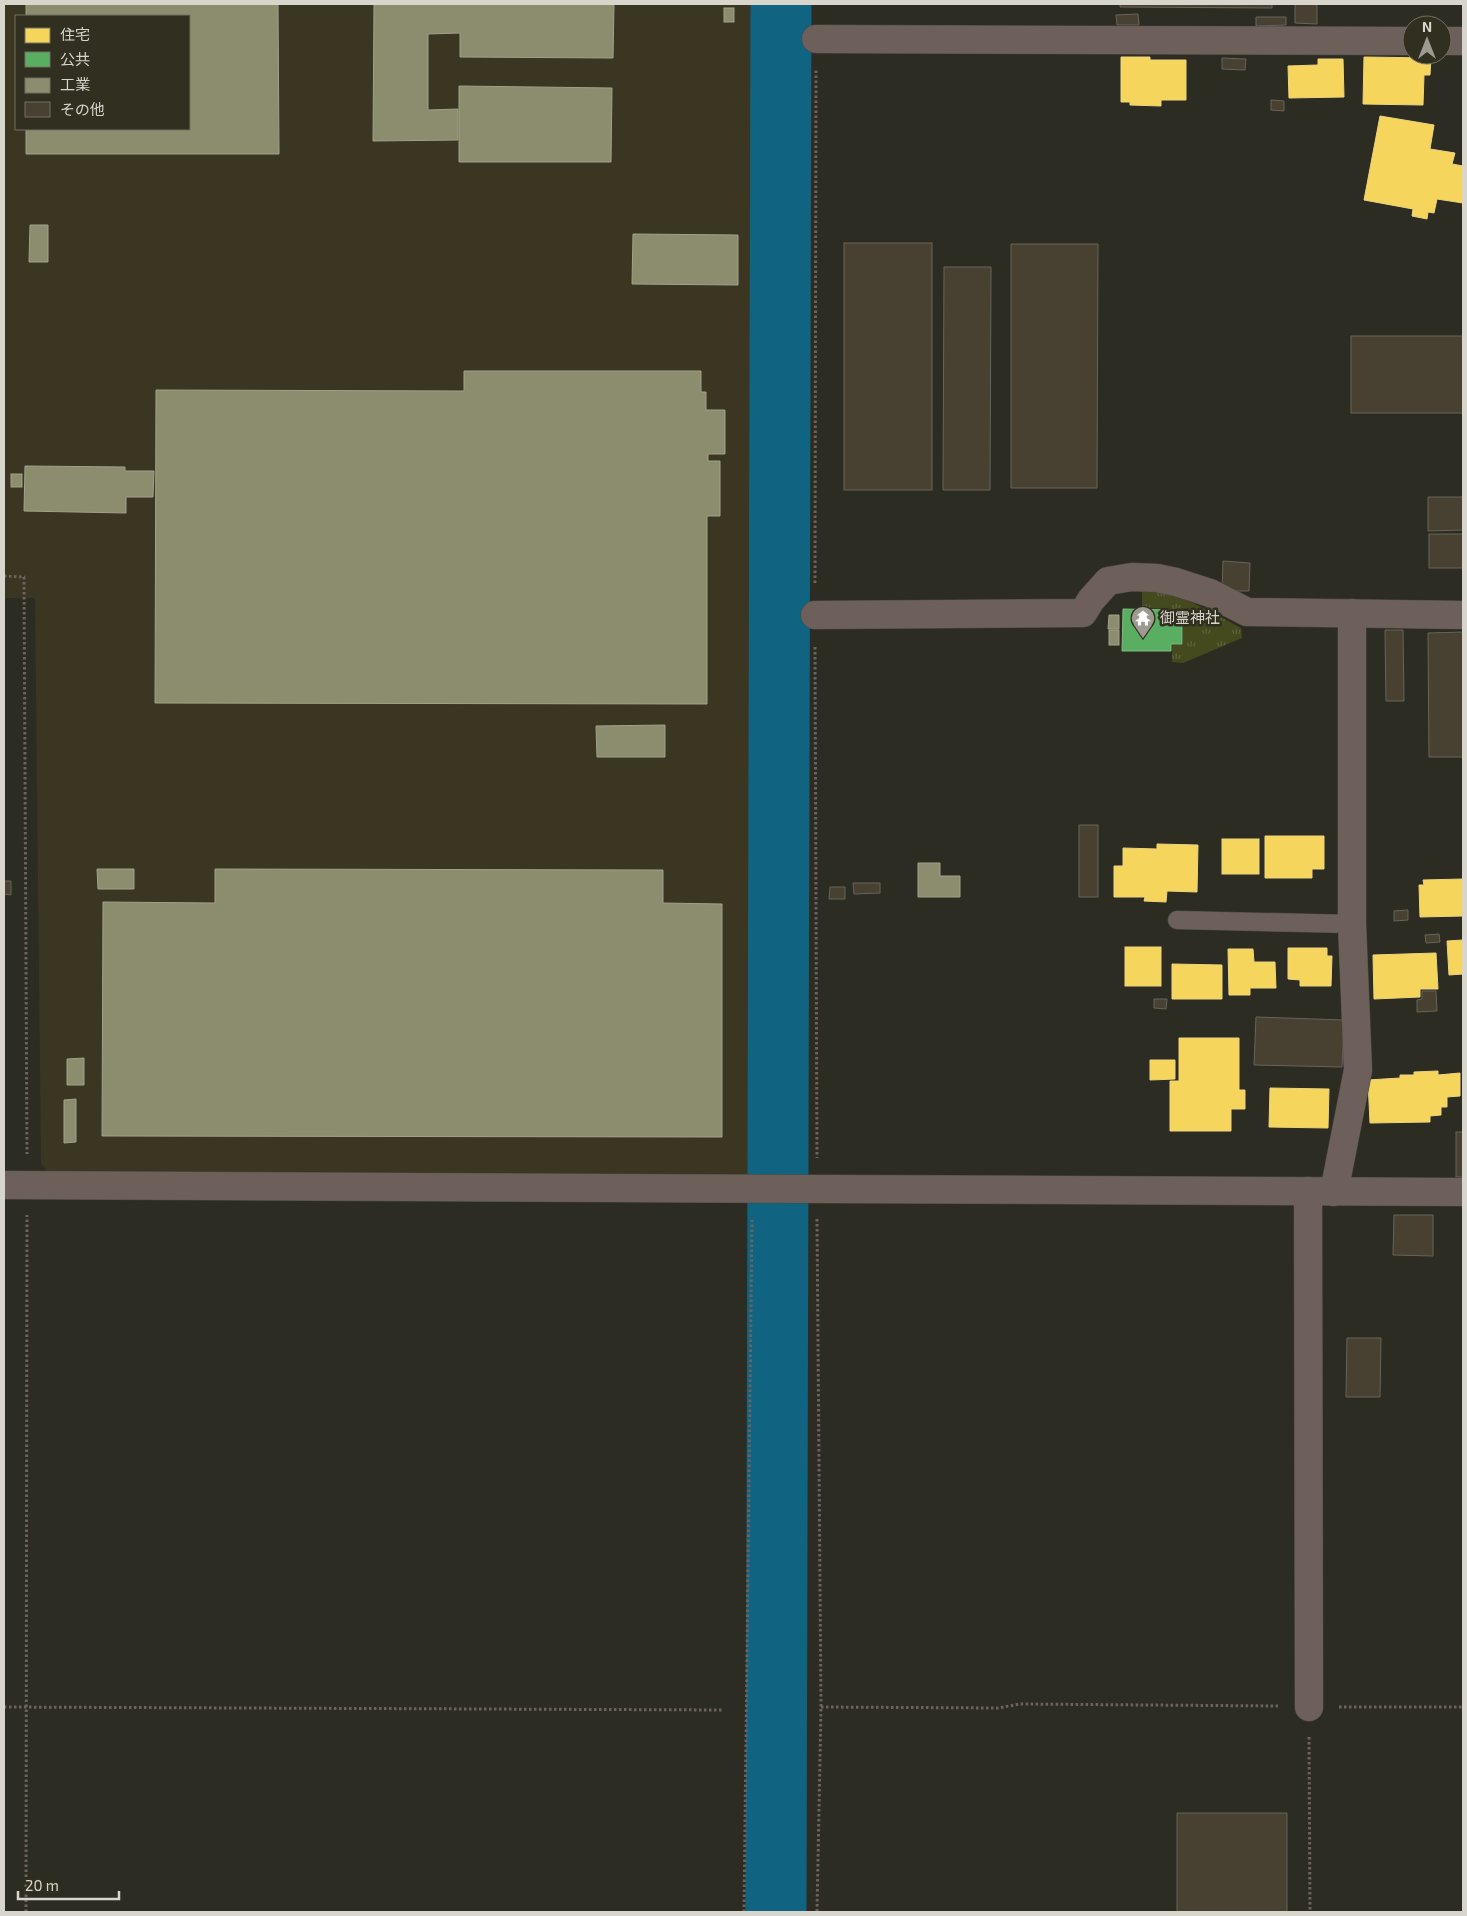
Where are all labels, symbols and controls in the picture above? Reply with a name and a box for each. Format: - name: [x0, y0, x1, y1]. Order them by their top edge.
- legend: [15, 15, 190, 130]
- north arrow: [1402, 15, 1452, 65]
- text: N: [1422, 18, 1432, 35]
- text: 住宅: [60, 25, 90, 43]
- text: 公共: [60, 50, 90, 68]
- text: 工業: [60, 75, 90, 93]
- text: その他: [60, 100, 105, 118]
- temple icon: 御霊神社: [1130, 605, 1156, 639]
- place label: 御霊神社: [1160, 608, 1220, 626]
- scale bar: [18, 1868, 119, 1900]
- text: 20 m: [25, 1876, 59, 1894]

